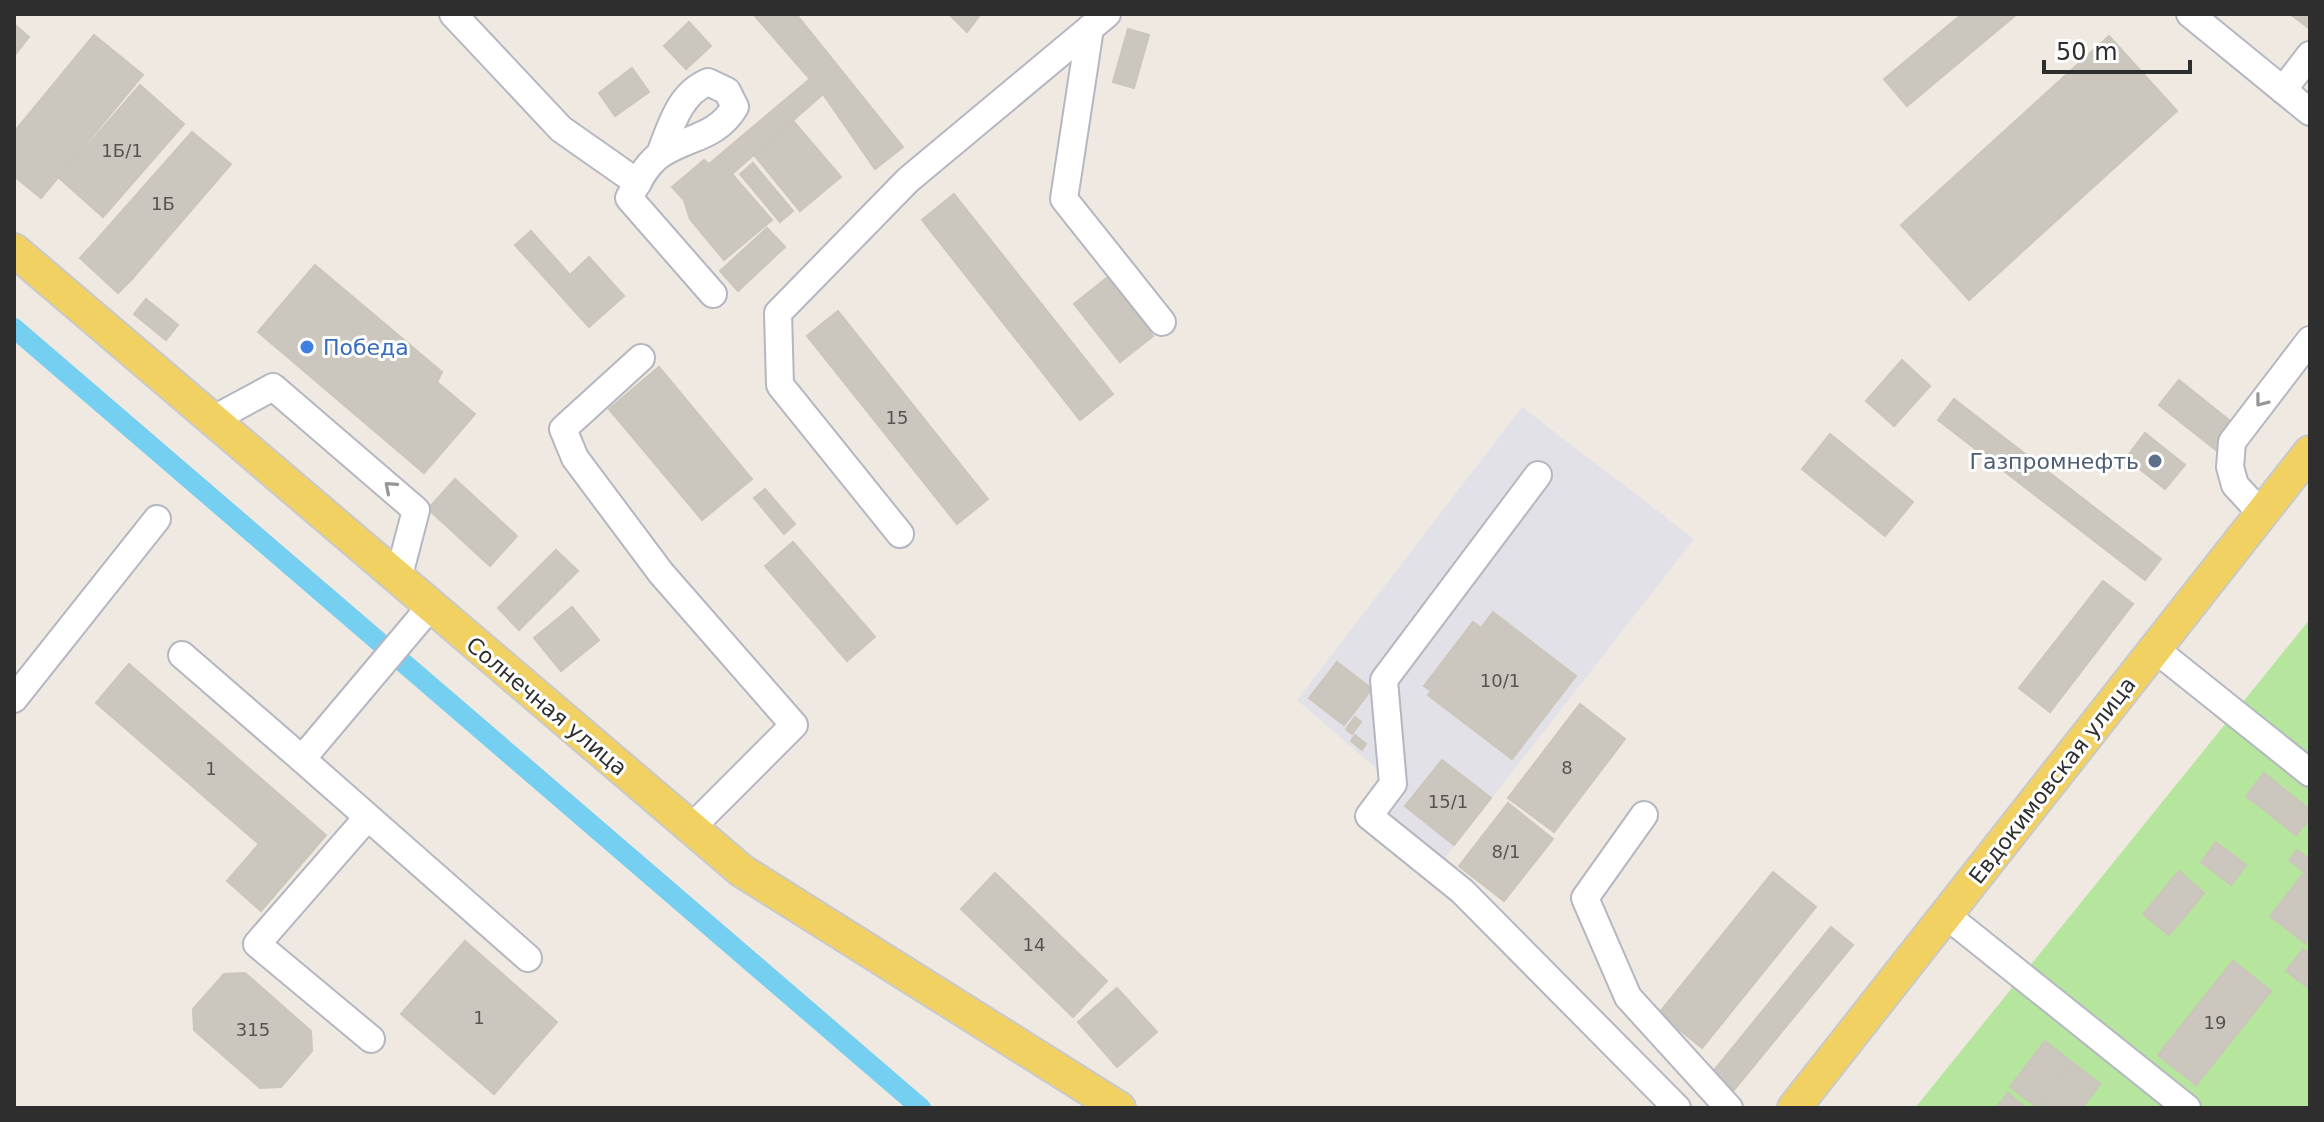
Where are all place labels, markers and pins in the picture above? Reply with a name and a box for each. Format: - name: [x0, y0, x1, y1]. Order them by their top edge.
- place label: Победа: [323, 335, 409, 360]
- marker: Победа: [298, 338, 316, 356]
- place label: Газпромнефть: [1969, 449, 2139, 474]
- marker: Газпромнефть: [2146, 452, 2164, 470]

